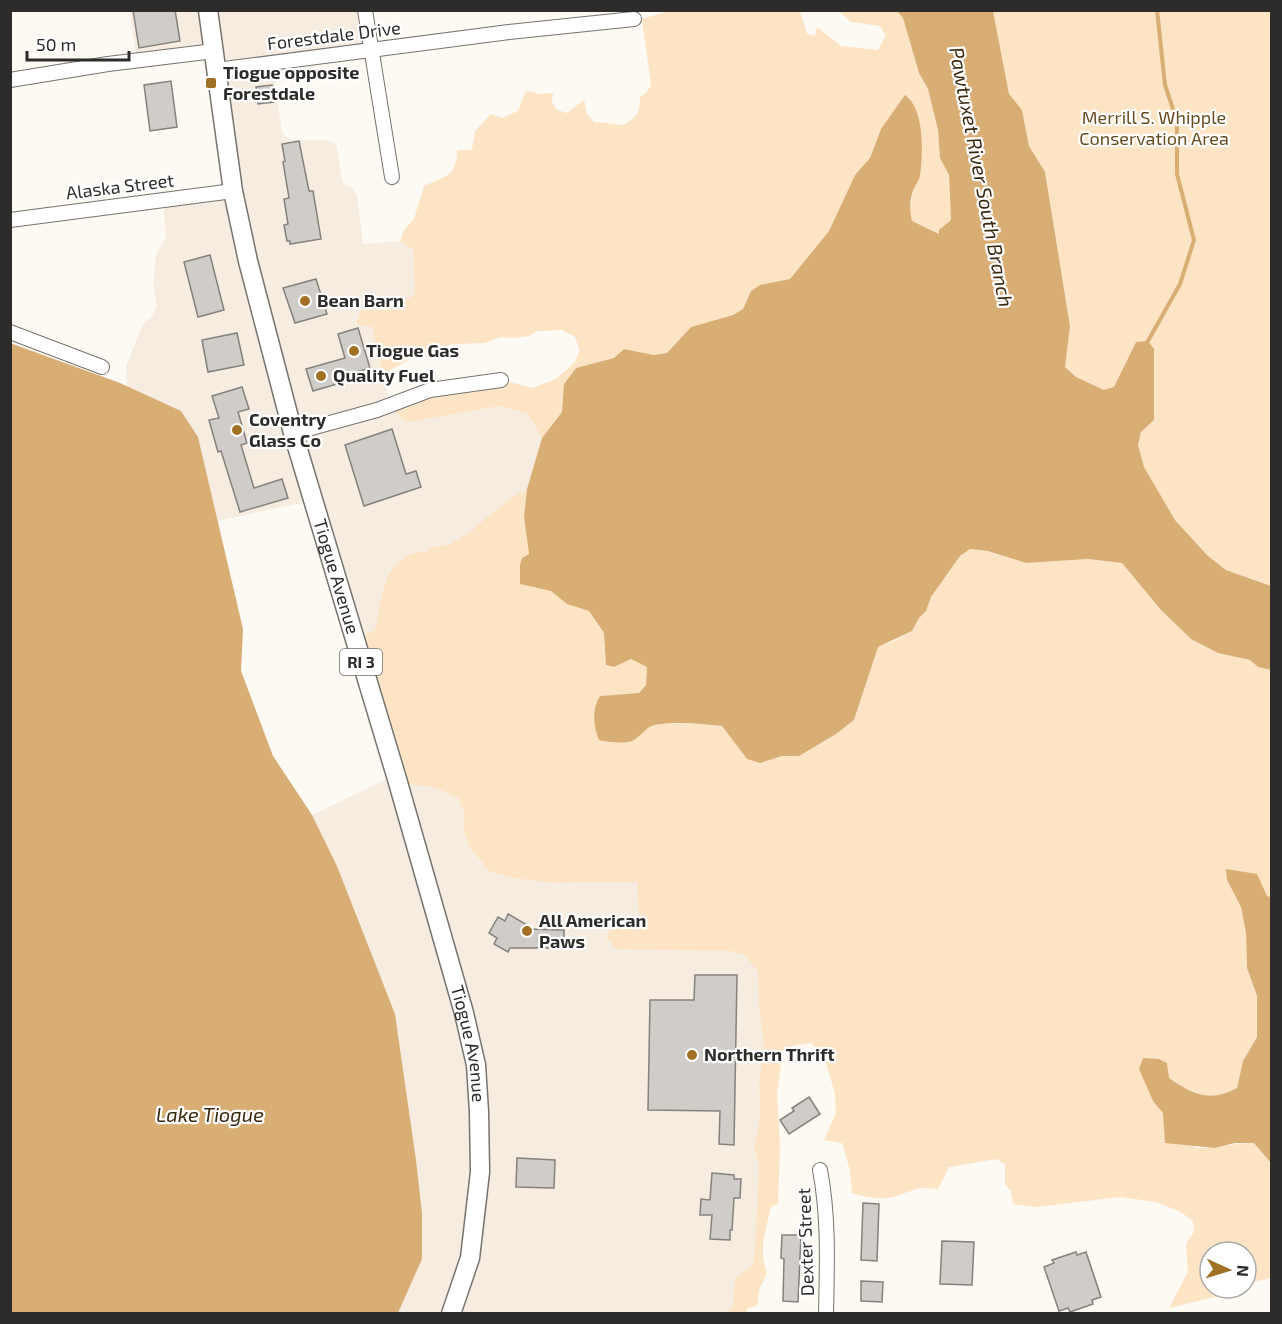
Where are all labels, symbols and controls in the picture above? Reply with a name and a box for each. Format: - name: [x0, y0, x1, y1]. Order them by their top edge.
- street label: Forestdale Drive: [266, 16, 402, 54]
- scale bar: [27, 24, 129, 62]
- text: 50 m: [36, 33, 76, 55]
- water label: Pawtuxet River South Branch: [945, 45, 1019, 309]
- place label: Tiogue opposite Forestdale: [223, 61, 360, 104]
- marker: Tiogue opposite Forestdale: [204, 76, 218, 90]
- park label: Merrill S. Whipple Conservation Area: [1079, 106, 1229, 149]
- street label: Alaska Street: [65, 168, 175, 204]
- place label: Bean Barn: [317, 289, 404, 311]
- marker: Bean Barn: [298, 294, 312, 308]
- place label: Tiogue Gas: [366, 339, 459, 361]
- marker: Tiogue Gas: [347, 344, 361, 358]
- place label: Quality Fuel: [333, 364, 435, 386]
- marker: Quality Fuel: [314, 369, 328, 383]
- place label: Coventry Glass Co: [249, 408, 327, 451]
- marker: Coventry Glass Co: [230, 423, 244, 437]
- street label: Tiogue Avenue: [309, 516, 365, 636]
- road number: RI 3: [340, 649, 382, 675]
- place label: All American Paws: [539, 909, 646, 952]
- marker: All American Paws: [520, 924, 534, 938]
- street label: Tiogue Avenue: [447, 982, 490, 1103]
- place label: Northern Thrift: [704, 1043, 835, 1065]
- marker: Northern Thrift: [685, 1048, 699, 1062]
- water label: Lake Tiogue: [156, 1102, 264, 1126]
- street label: Dexter Street: [792, 1187, 818, 1297]
- north arrow: [1198, 1240, 1258, 1300]
- text: N: [1234, 1265, 1253, 1278]

